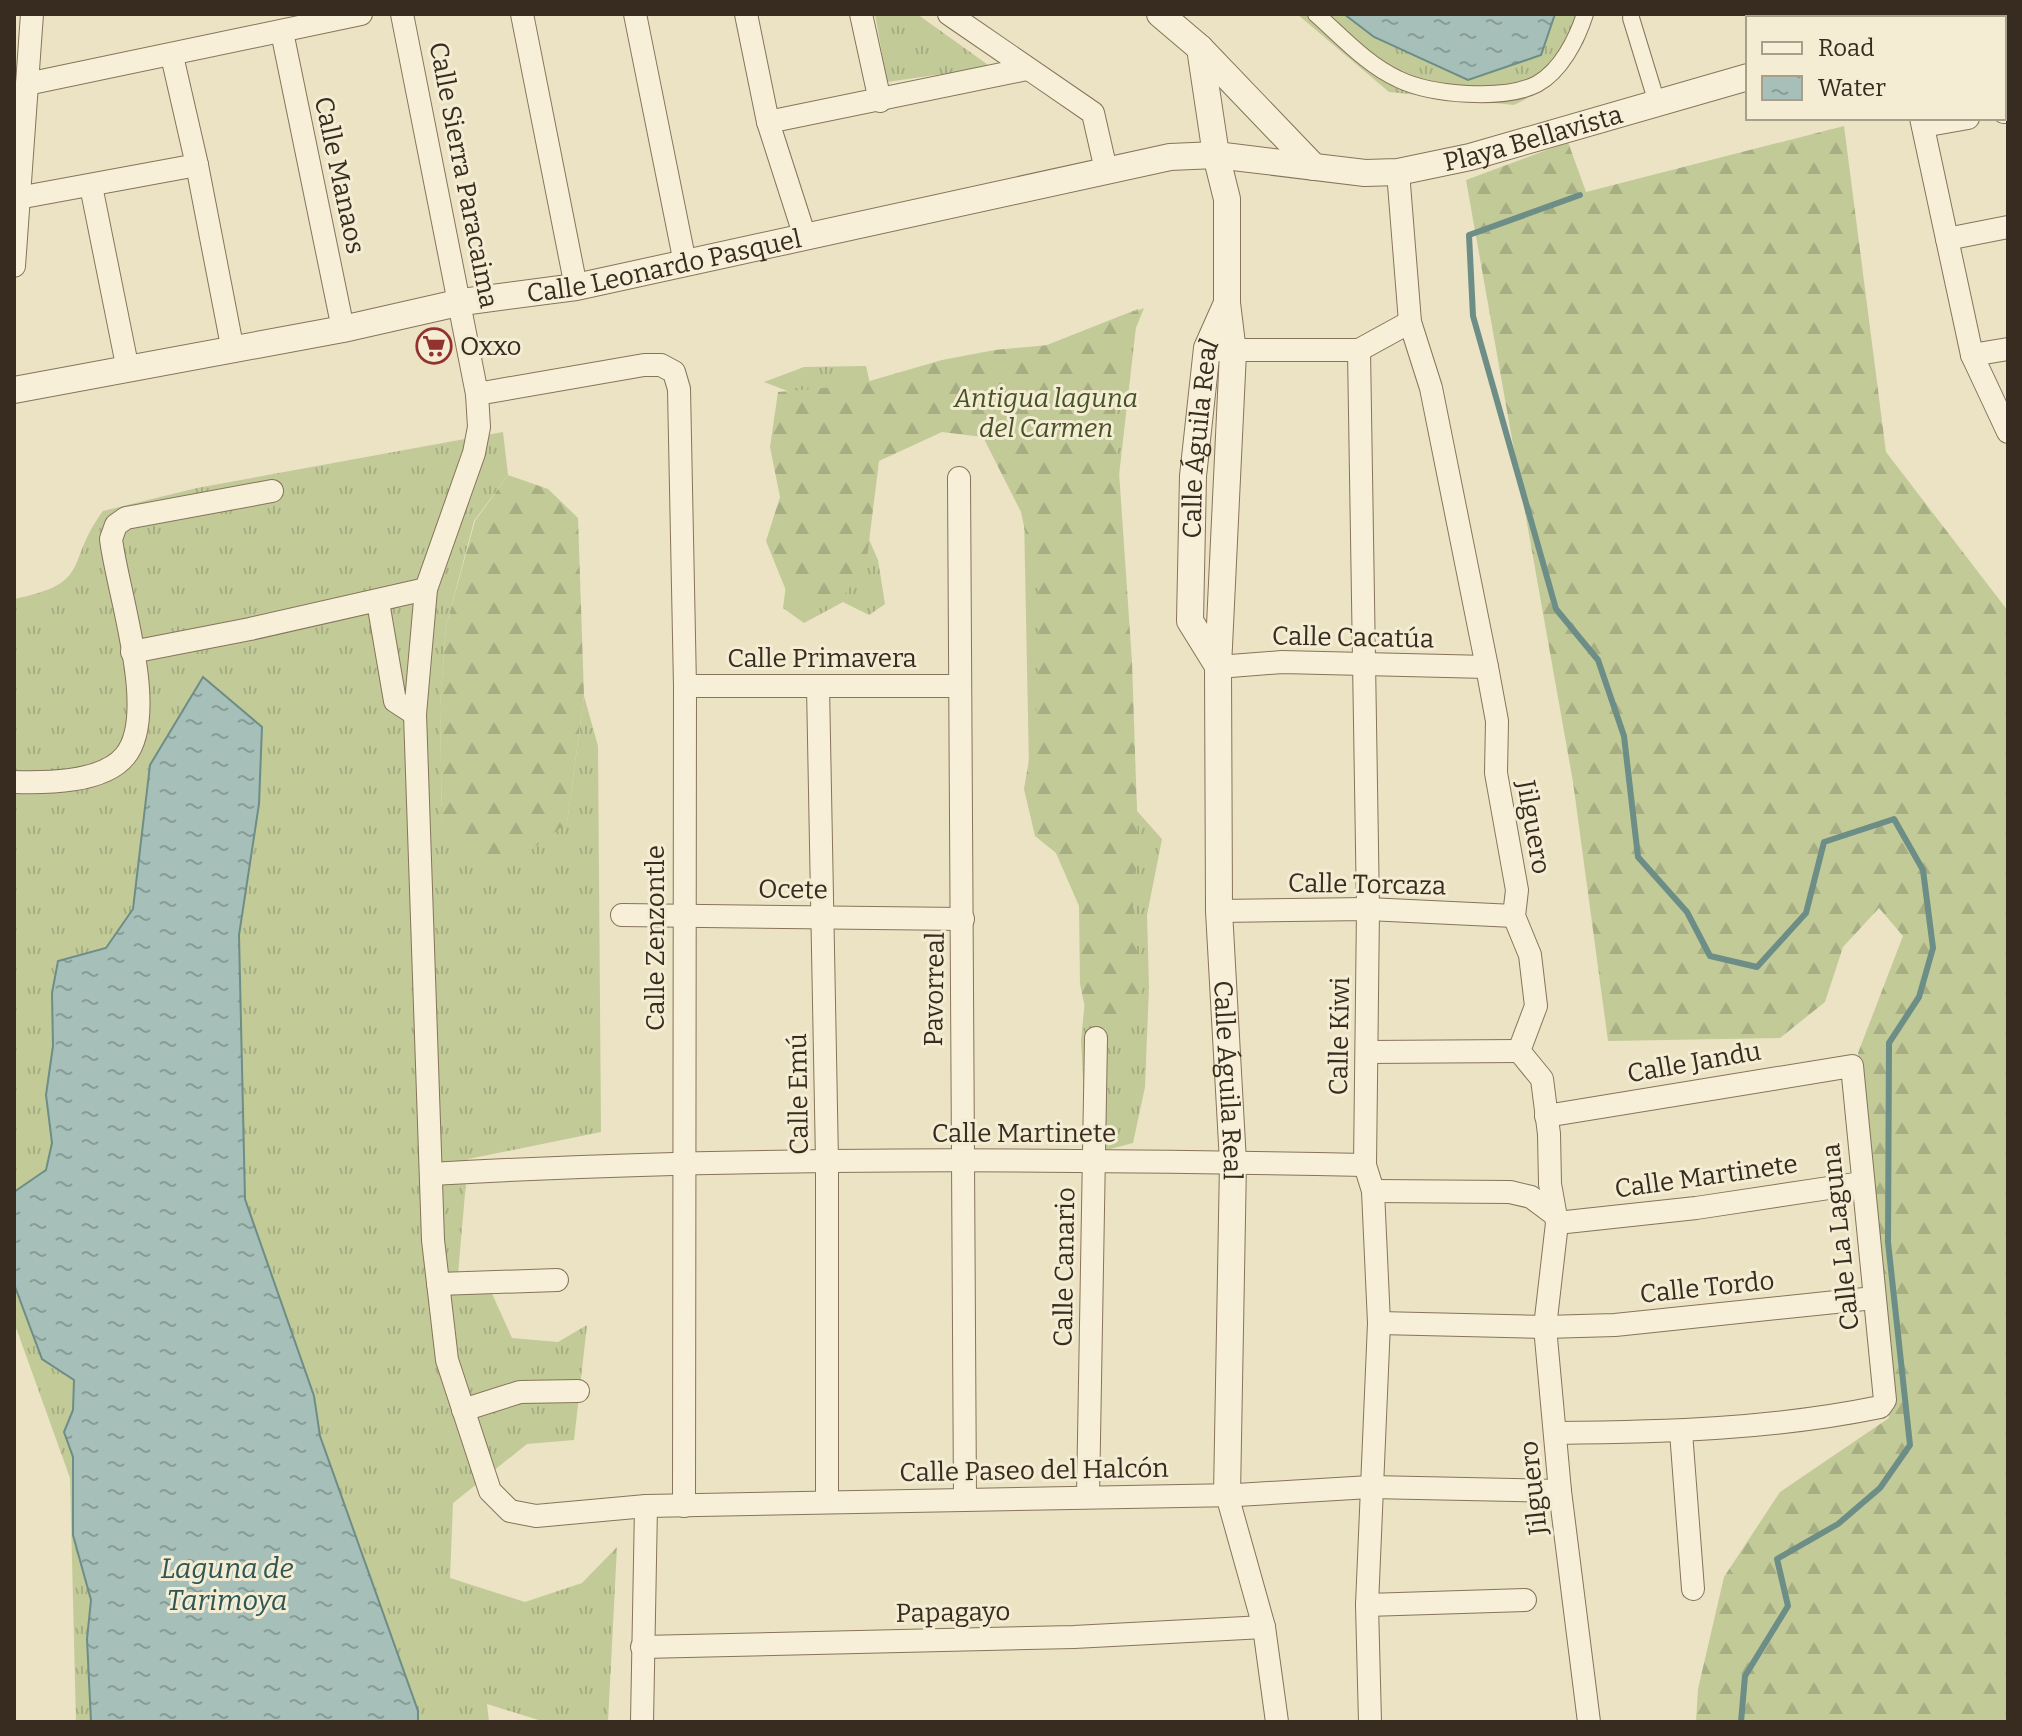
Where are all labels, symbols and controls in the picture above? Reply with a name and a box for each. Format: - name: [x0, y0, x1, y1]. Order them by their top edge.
- legend: [1746, 16, 2006, 120]
- text: Road: [1818, 34, 1874, 62]
- street label: Calle Sierra Paracaima: [422, 39, 505, 311]
- text: Water: [1818, 74, 1886, 102]
- street label: Calle Manaos: [308, 94, 371, 257]
- street label: Playa Bellavista: [1441, 99, 1626, 178]
- street label: Calle Leonardo Pasquel: [525, 223, 804, 309]
- supermarket icon: Oxxo: [415, 327, 453, 365]
- place label: Oxxo: [460, 331, 521, 362]
- street label: Calle Águila Real: [1177, 334, 1225, 539]
- park label: Antigua laguna del Carmen: [953, 383, 1138, 444]
- street label: Calle Cacatúa: [1272, 621, 1434, 654]
- street label: Calle Primavera: [727, 643, 917, 674]
- street label: Jilguero: [1510, 777, 1557, 876]
- street label: Calle Zenzontle: [640, 845, 671, 1031]
- street label: Calle Torcaza: [1288, 868, 1446, 901]
- street label: Ocete: [758, 873, 828, 906]
- street label: Pavorreal: [918, 931, 951, 1047]
- street label: Calle Kiwi: [1323, 976, 1356, 1096]
- street label: Calle Águila Real: [1207, 980, 1248, 1181]
- street label: Calle Emú: [782, 1033, 815, 1155]
- street label: Calle Jandu: [1625, 1035, 1763, 1089]
- street label: Calle Martinete: [932, 1118, 1116, 1149]
- street label: Calle La Laguna: [1815, 1142, 1866, 1332]
- street label: Calle Martinete: [1613, 1148, 1800, 1205]
- street label: Calle Canario: [1048, 1187, 1081, 1347]
- street label: Calle Tordo: [1638, 1265, 1776, 1310]
- street label: Jilguero: [1513, 1439, 1554, 1538]
- street label: Calle Paseo del Halcón: [899, 1453, 1169, 1488]
- water label: Laguna de Tarimoya: [160, 1552, 294, 1617]
- street label: Papagayo: [895, 1596, 1011, 1629]

